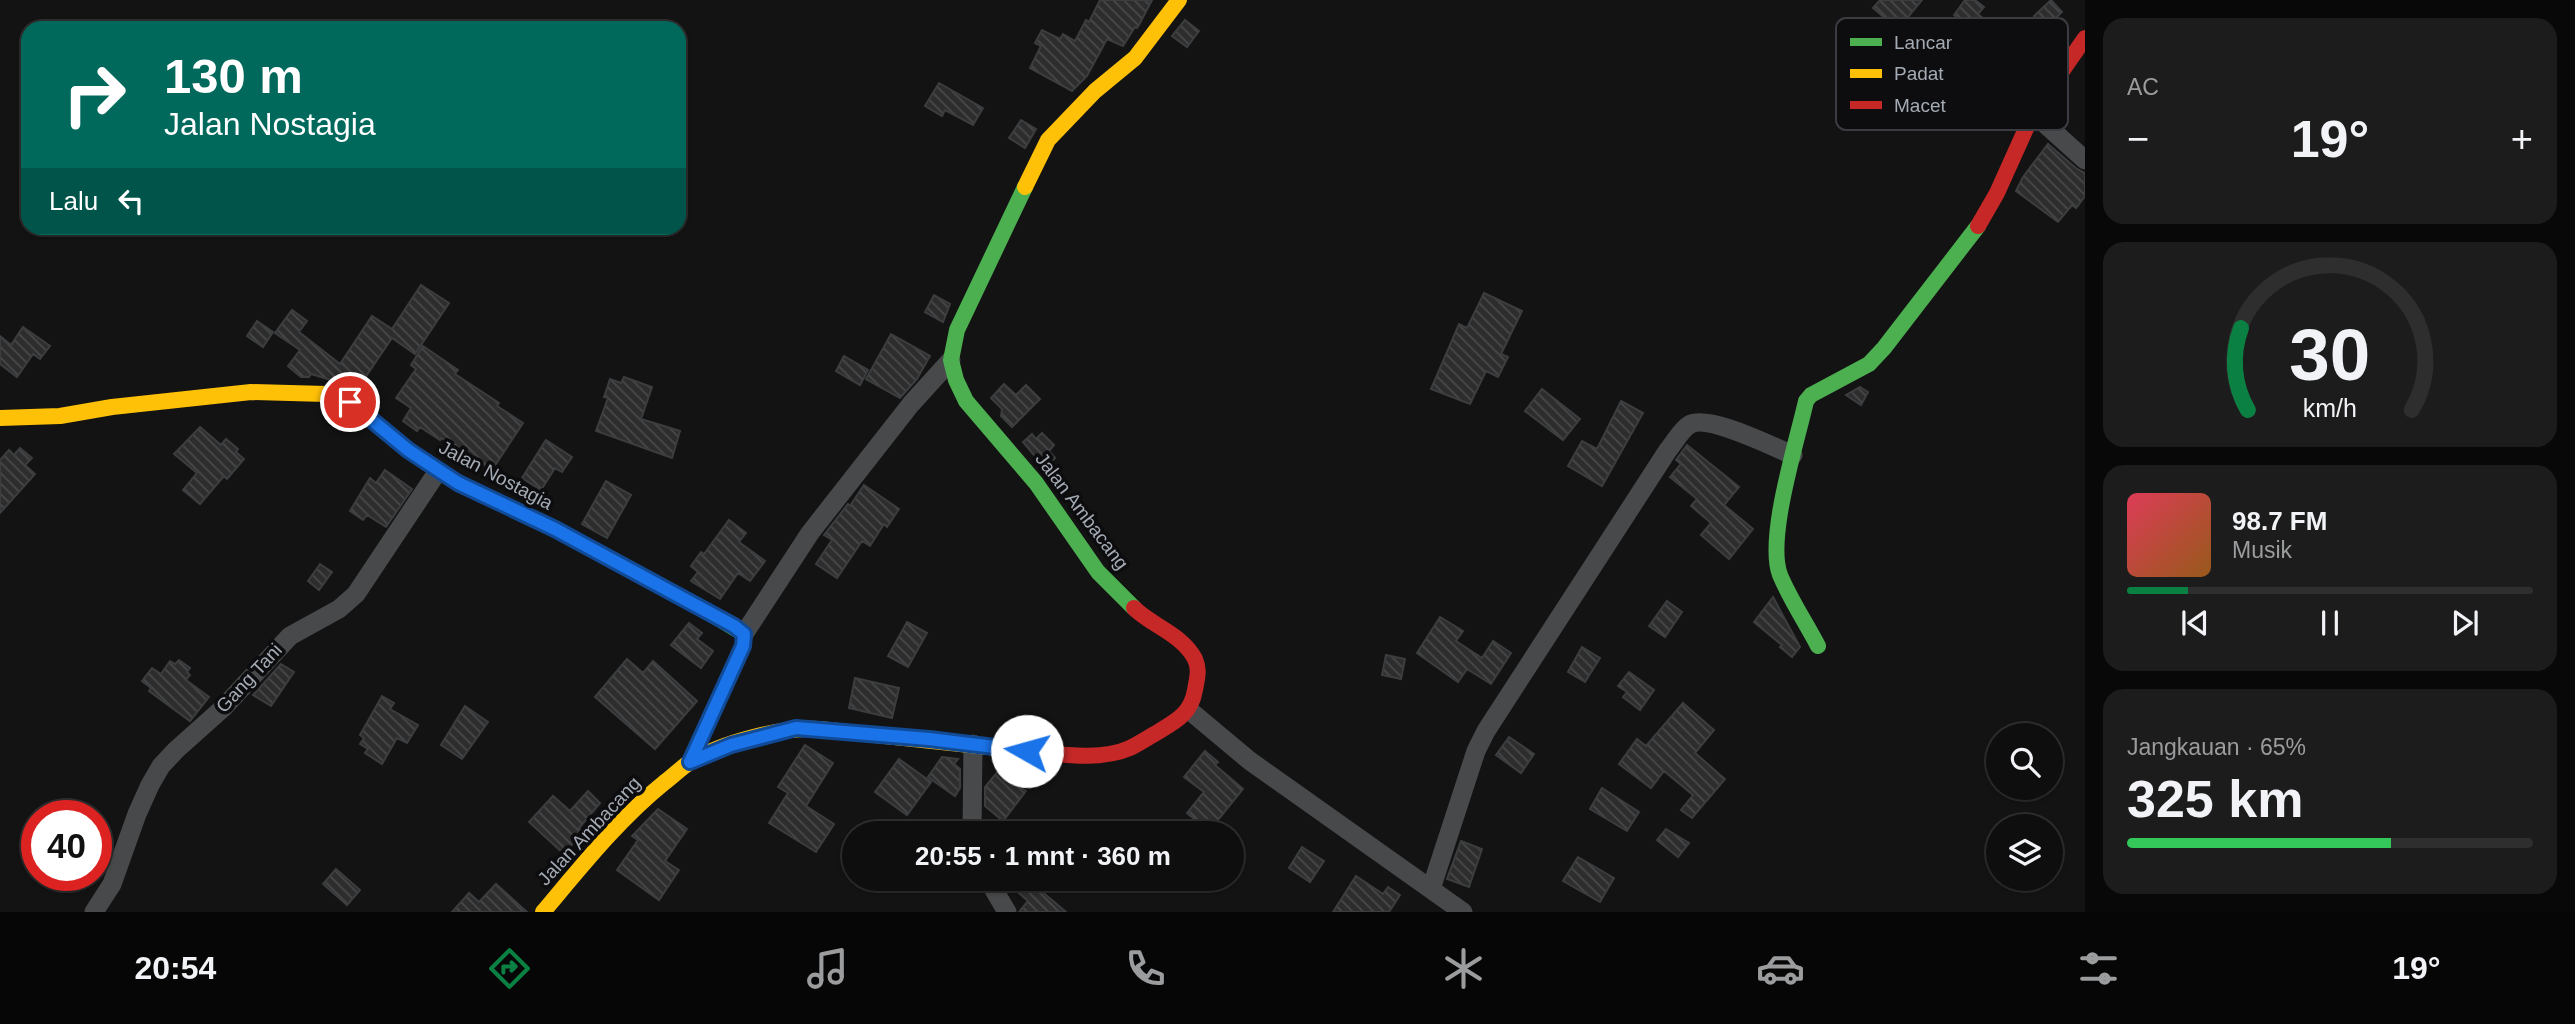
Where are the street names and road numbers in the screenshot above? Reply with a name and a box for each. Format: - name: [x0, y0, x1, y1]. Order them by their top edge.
- street label: Jalan Nostagia: [436, 436, 557, 514]
- street label: Jalan Ambacang: [1031, 449, 1133, 573]
- street label: Gang Tani: [212, 639, 286, 717]
- street label: Jalan Ambacang: [533, 772, 645, 890]

